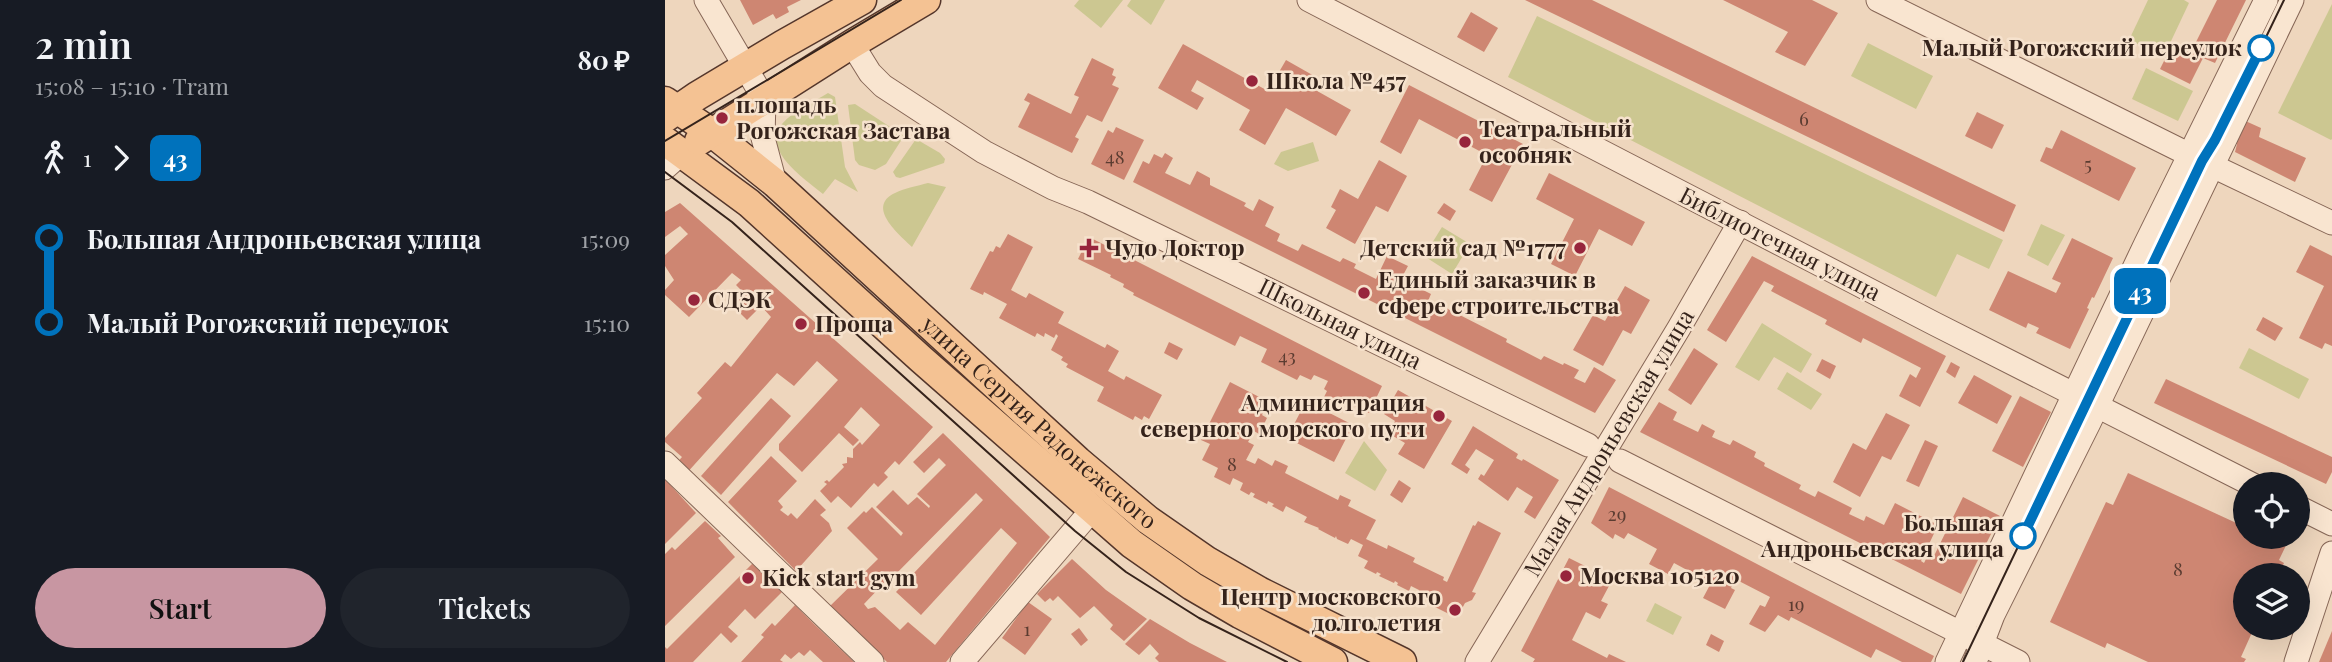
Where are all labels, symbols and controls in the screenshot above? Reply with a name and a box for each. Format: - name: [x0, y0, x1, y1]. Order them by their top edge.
- text: 2 min: [35, 18, 132, 69]
- place label: Малый Рогожский переулок: [1922, 31, 2242, 62]
- marker: Малый Рогожский переулок: [2248, 35, 2274, 61]
- text: 80 ₽: [577, 42, 630, 77]
- place label: Школа №457: [1266, 64, 1407, 95]
- text: 15:08 – 15:10 · Tram: [35, 70, 229, 101]
- marker: Школа №457: [1244, 73, 1260, 89]
- place label: площадь Рогожская Застава: [736, 88, 951, 145]
- house number: 6: [1799, 105, 1809, 131]
- marker: площадь Рогожская Застава: [714, 110, 730, 126]
- place label: Театральный особняк: [1479, 112, 1632, 169]
- marker: Театральный особняк: [1457, 134, 1473, 150]
- icon: walk: [35, 139, 73, 177]
- icon: forward: [102, 139, 140, 177]
- text: 1: [83, 142, 92, 173]
- text: 43: [164, 142, 187, 174]
- house number: 48: [1105, 143, 1125, 169]
- house number: 5: [2084, 150, 2092, 176]
- street label: Библиотечная улица: [1675, 178, 1887, 307]
- text: Большая Андроньевская улица: [87, 221, 481, 256]
- text: 15:09: [581, 223, 630, 254]
- place label: Чудо Доктор: [1105, 231, 1245, 262]
- place label: Детский сад №1777: [1360, 231, 1567, 262]
- marker: Чудо Доктор: [1079, 238, 1099, 258]
- marker: Детский сад №1777: [1572, 240, 1588, 256]
- place label: Единый заказчик в сфере строительства: [1378, 263, 1619, 320]
- line badge: 43: [2109, 268, 2171, 314]
- street label: Школьная улица: [1254, 270, 1428, 376]
- text: 43: [2128, 275, 2152, 307]
- place label: СДЭК: [708, 283, 772, 314]
- marker: Единый заказчик в сфере строительства: [1356, 285, 1372, 301]
- marker: СДЭК: [686, 292, 702, 308]
- street label: Малая Андроньевская улица: [1515, 302, 1700, 582]
- text: Малый Рогожский переулок: [87, 305, 449, 340]
- text: 15:10: [584, 307, 630, 338]
- place label: Проща: [815, 307, 893, 338]
- street label: улица Сергия Радонежского: [915, 308, 1163, 535]
- marker: Проща: [793, 316, 809, 332]
- house number: 43: [1278, 342, 1296, 368]
- place label: Администрация северного морского пути: [1140, 386, 1425, 443]
- marker: Администрация северного морского пути: [1431, 408, 1447, 424]
- house number: 8: [1227, 450, 1237, 476]
- map controls: [2233, 472, 2310, 640]
- button: locate: [2233, 472, 2310, 549]
- house number: 29: [1608, 500, 1626, 526]
- place label: Большая Андроньевская улица: [1760, 506, 2004, 563]
- marker: Большая Андроньевская улица: [2010, 523, 2036, 549]
- house number: 8: [2173, 555, 2183, 581]
- place label: Москва 105120: [1580, 559, 1740, 590]
- place label: Kick start gym: [762, 561, 916, 592]
- button: layers: [2233, 563, 2310, 640]
- button: Start: [35, 568, 326, 648]
- button: Tickets: [340, 568, 630, 648]
- marker: Москва 105120: [1558, 568, 1574, 584]
- marker: Kick start gym: [740, 570, 756, 586]
- place label: Центр московского долголетия: [1220, 580, 1441, 637]
- house number: 19: [1788, 590, 1804, 616]
- marker: Центр московского долголетия: [1447, 602, 1463, 618]
- house number: 1: [1023, 615, 1031, 641]

